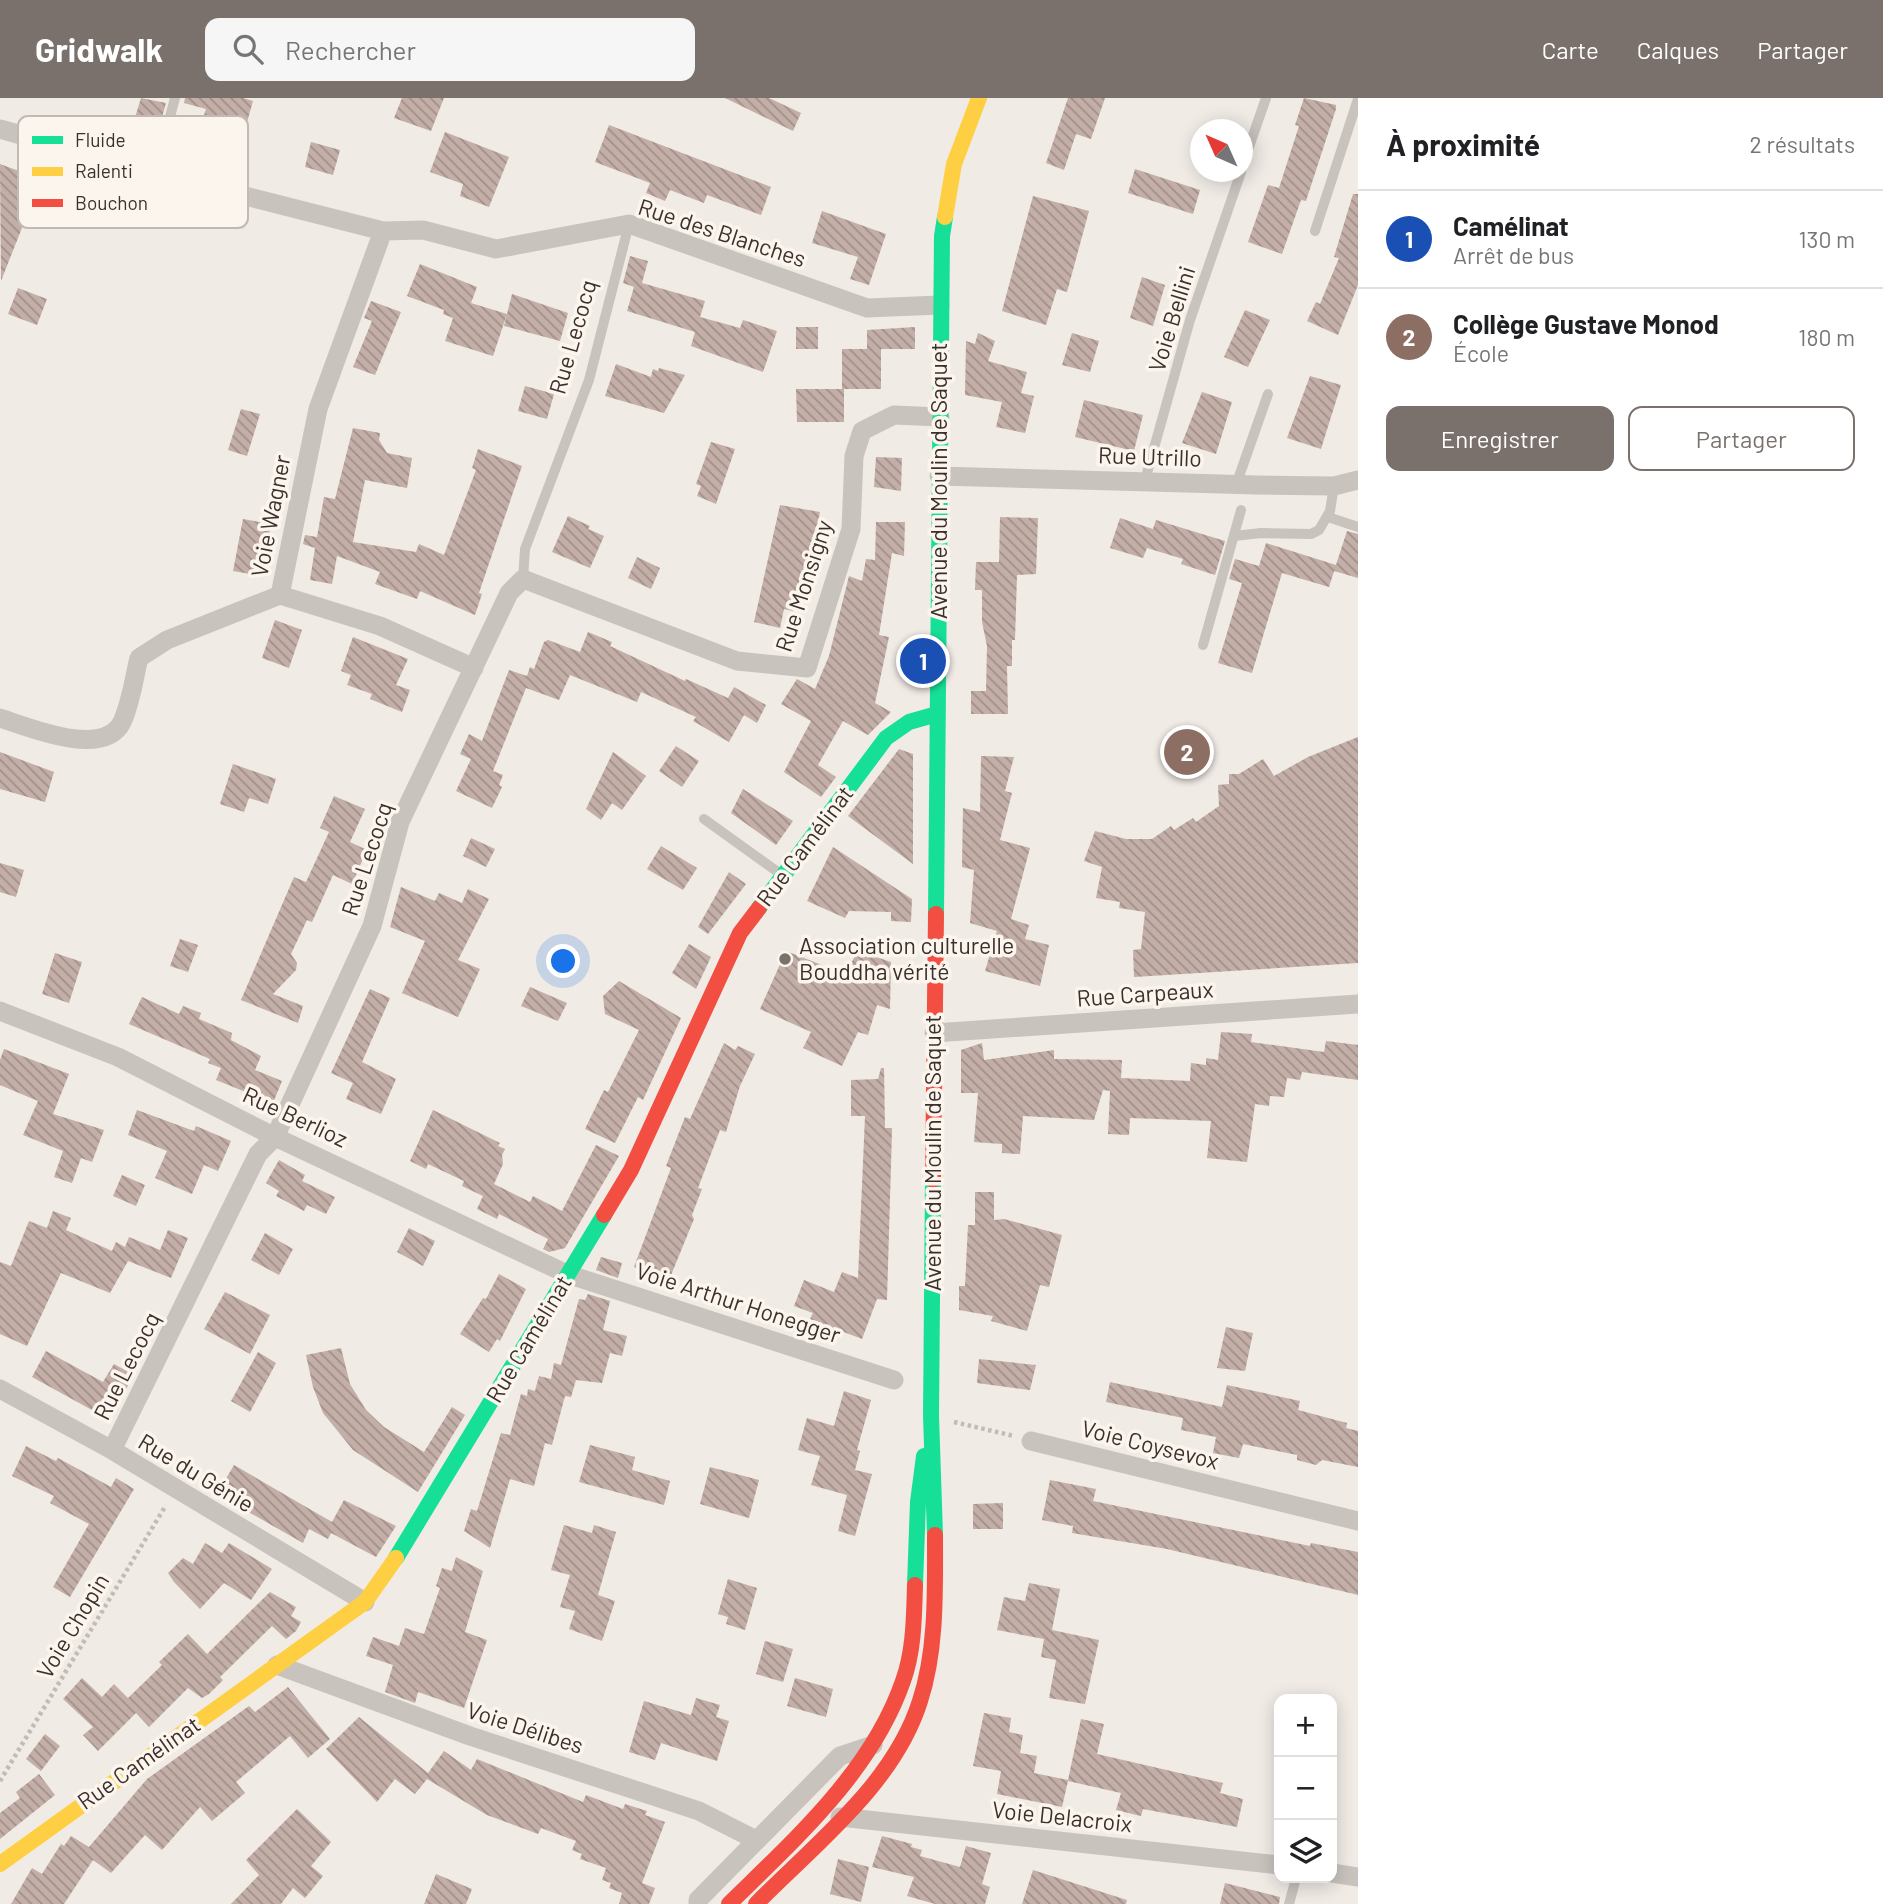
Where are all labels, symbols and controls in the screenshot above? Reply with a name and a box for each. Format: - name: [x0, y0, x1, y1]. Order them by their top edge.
- search box: [205, 18, 695, 81]
- text: Gridwalk: [35, 29, 163, 69]
- icon: search: [229, 30, 267, 68]
- text: Rechercher: [285, 34, 416, 65]
- text: Carte: [1542, 35, 1599, 64]
- text: Calques: [1637, 35, 1719, 64]
- text: Partager: [1757, 35, 1848, 64]
- legend: [18, 116, 248, 228]
- north arrow: [1190, 119, 1253, 182]
- text: À proximité: [1386, 126, 1540, 162]
- text: Fluide: [75, 128, 126, 151]
- text: 2 résultats: [1750, 130, 1855, 158]
- text: Ralenti: [75, 159, 133, 182]
- text: Bouchon: [75, 191, 148, 214]
- street label: Rue des Blanches: [635, 192, 810, 272]
- text: Camélinat: [1453, 210, 1569, 241]
- text: 1: [1405, 225, 1413, 253]
- text: 130 m: [1798, 225, 1855, 253]
- text: Arrêt de bus: [1453, 241, 1574, 269]
- street label: Voie Bellini: [1142, 262, 1200, 375]
- street label: Rue Lecocq: [542, 276, 602, 397]
- text: Collège Gustave Monod: [1453, 308, 1719, 339]
- text: 2: [1403, 323, 1415, 351]
- text: 180 m: [1798, 323, 1855, 351]
- text: École: [1453, 339, 1509, 367]
- street label: Avenue du Moulin de Saquet: [924, 343, 952, 619]
- button: Enregistrer: [1386, 406, 1614, 471]
- button: Partager: [1628, 406, 1855, 471]
- street label: Rue Utrillo: [1098, 440, 1202, 472]
- street label: Voie Wagner: [244, 452, 296, 579]
- street label: Rue Monsigny: [769, 516, 838, 655]
- pin: 1: [900, 635, 946, 687]
- pin: 2: [1164, 726, 1210, 778]
- street label: Rue Camélinat: [750, 780, 859, 911]
- street label: Rue Lecocq: [335, 798, 398, 919]
- place label: Association culturelle Bouddha vérité: [799, 931, 1014, 985]
- your location: [546, 944, 580, 978]
- marker: Association culturelle Bouddha vérité: [777, 951, 793, 967]
- street label: Rue Carpeaux: [1076, 974, 1214, 1012]
- street label: Avenue du Moulin de Saquet: [918, 1015, 946, 1291]
- street label: Rue Berlioz: [239, 1080, 352, 1153]
- street label: Voie Arthur Honegger: [632, 1256, 845, 1349]
- street label: Rue Camélinat: [479, 1270, 577, 1407]
- street label: Rue Lecocq: [87, 1307, 165, 1424]
- street label: Voie Coysevox: [1079, 1413, 1222, 1475]
- street label: Rue du Génie: [134, 1427, 259, 1518]
- street label: Voie Chopin: [30, 1568, 114, 1683]
- map controls: [1274, 1694, 1337, 1883]
- button: +: [1274, 1694, 1337, 1757]
- street label: Voie Délibes: [464, 1695, 587, 1759]
- street label: Rue Camélinat: [72, 1710, 205, 1815]
- button: −: [1274, 1757, 1337, 1820]
- street label: Voie Delacroix: [991, 1795, 1134, 1837]
- button: layers: [1274, 1820, 1337, 1883]

